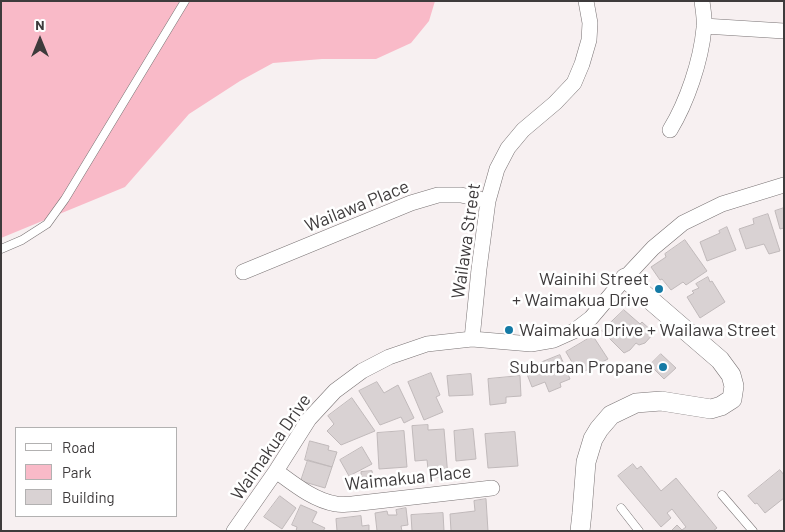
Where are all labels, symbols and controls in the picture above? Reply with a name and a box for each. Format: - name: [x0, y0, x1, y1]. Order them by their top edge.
- north arrow: [15, 15, 65, 65]
- text: N: [35, 16, 45, 33]
- street label: Wailawa Place: [302, 175, 412, 237]
- street label: Wailawa Street: [447, 182, 485, 300]
- place label: Wainihi Street + Waimakua Drive: [512, 268, 649, 310]
- marker: Wainihi Street + Waimakua Drive: [653, 283, 665, 295]
- place label: Waimakua Drive + Wailawa Street: [519, 319, 776, 341]
- marker: Waimakua Drive + Wailawa Street: [503, 324, 515, 336]
- place label: Suburban Propane: [509, 356, 653, 378]
- marker: Suburban Propane: [657, 361, 669, 373]
- street label: Waimakua Drive: [226, 390, 316, 504]
- legend: [15, 427, 178, 517]
- text: Road: [62, 438, 95, 456]
- street label: Waimakua Place: [344, 461, 472, 495]
- text: Park: [62, 463, 91, 481]
- text: Building: [62, 488, 115, 506]

